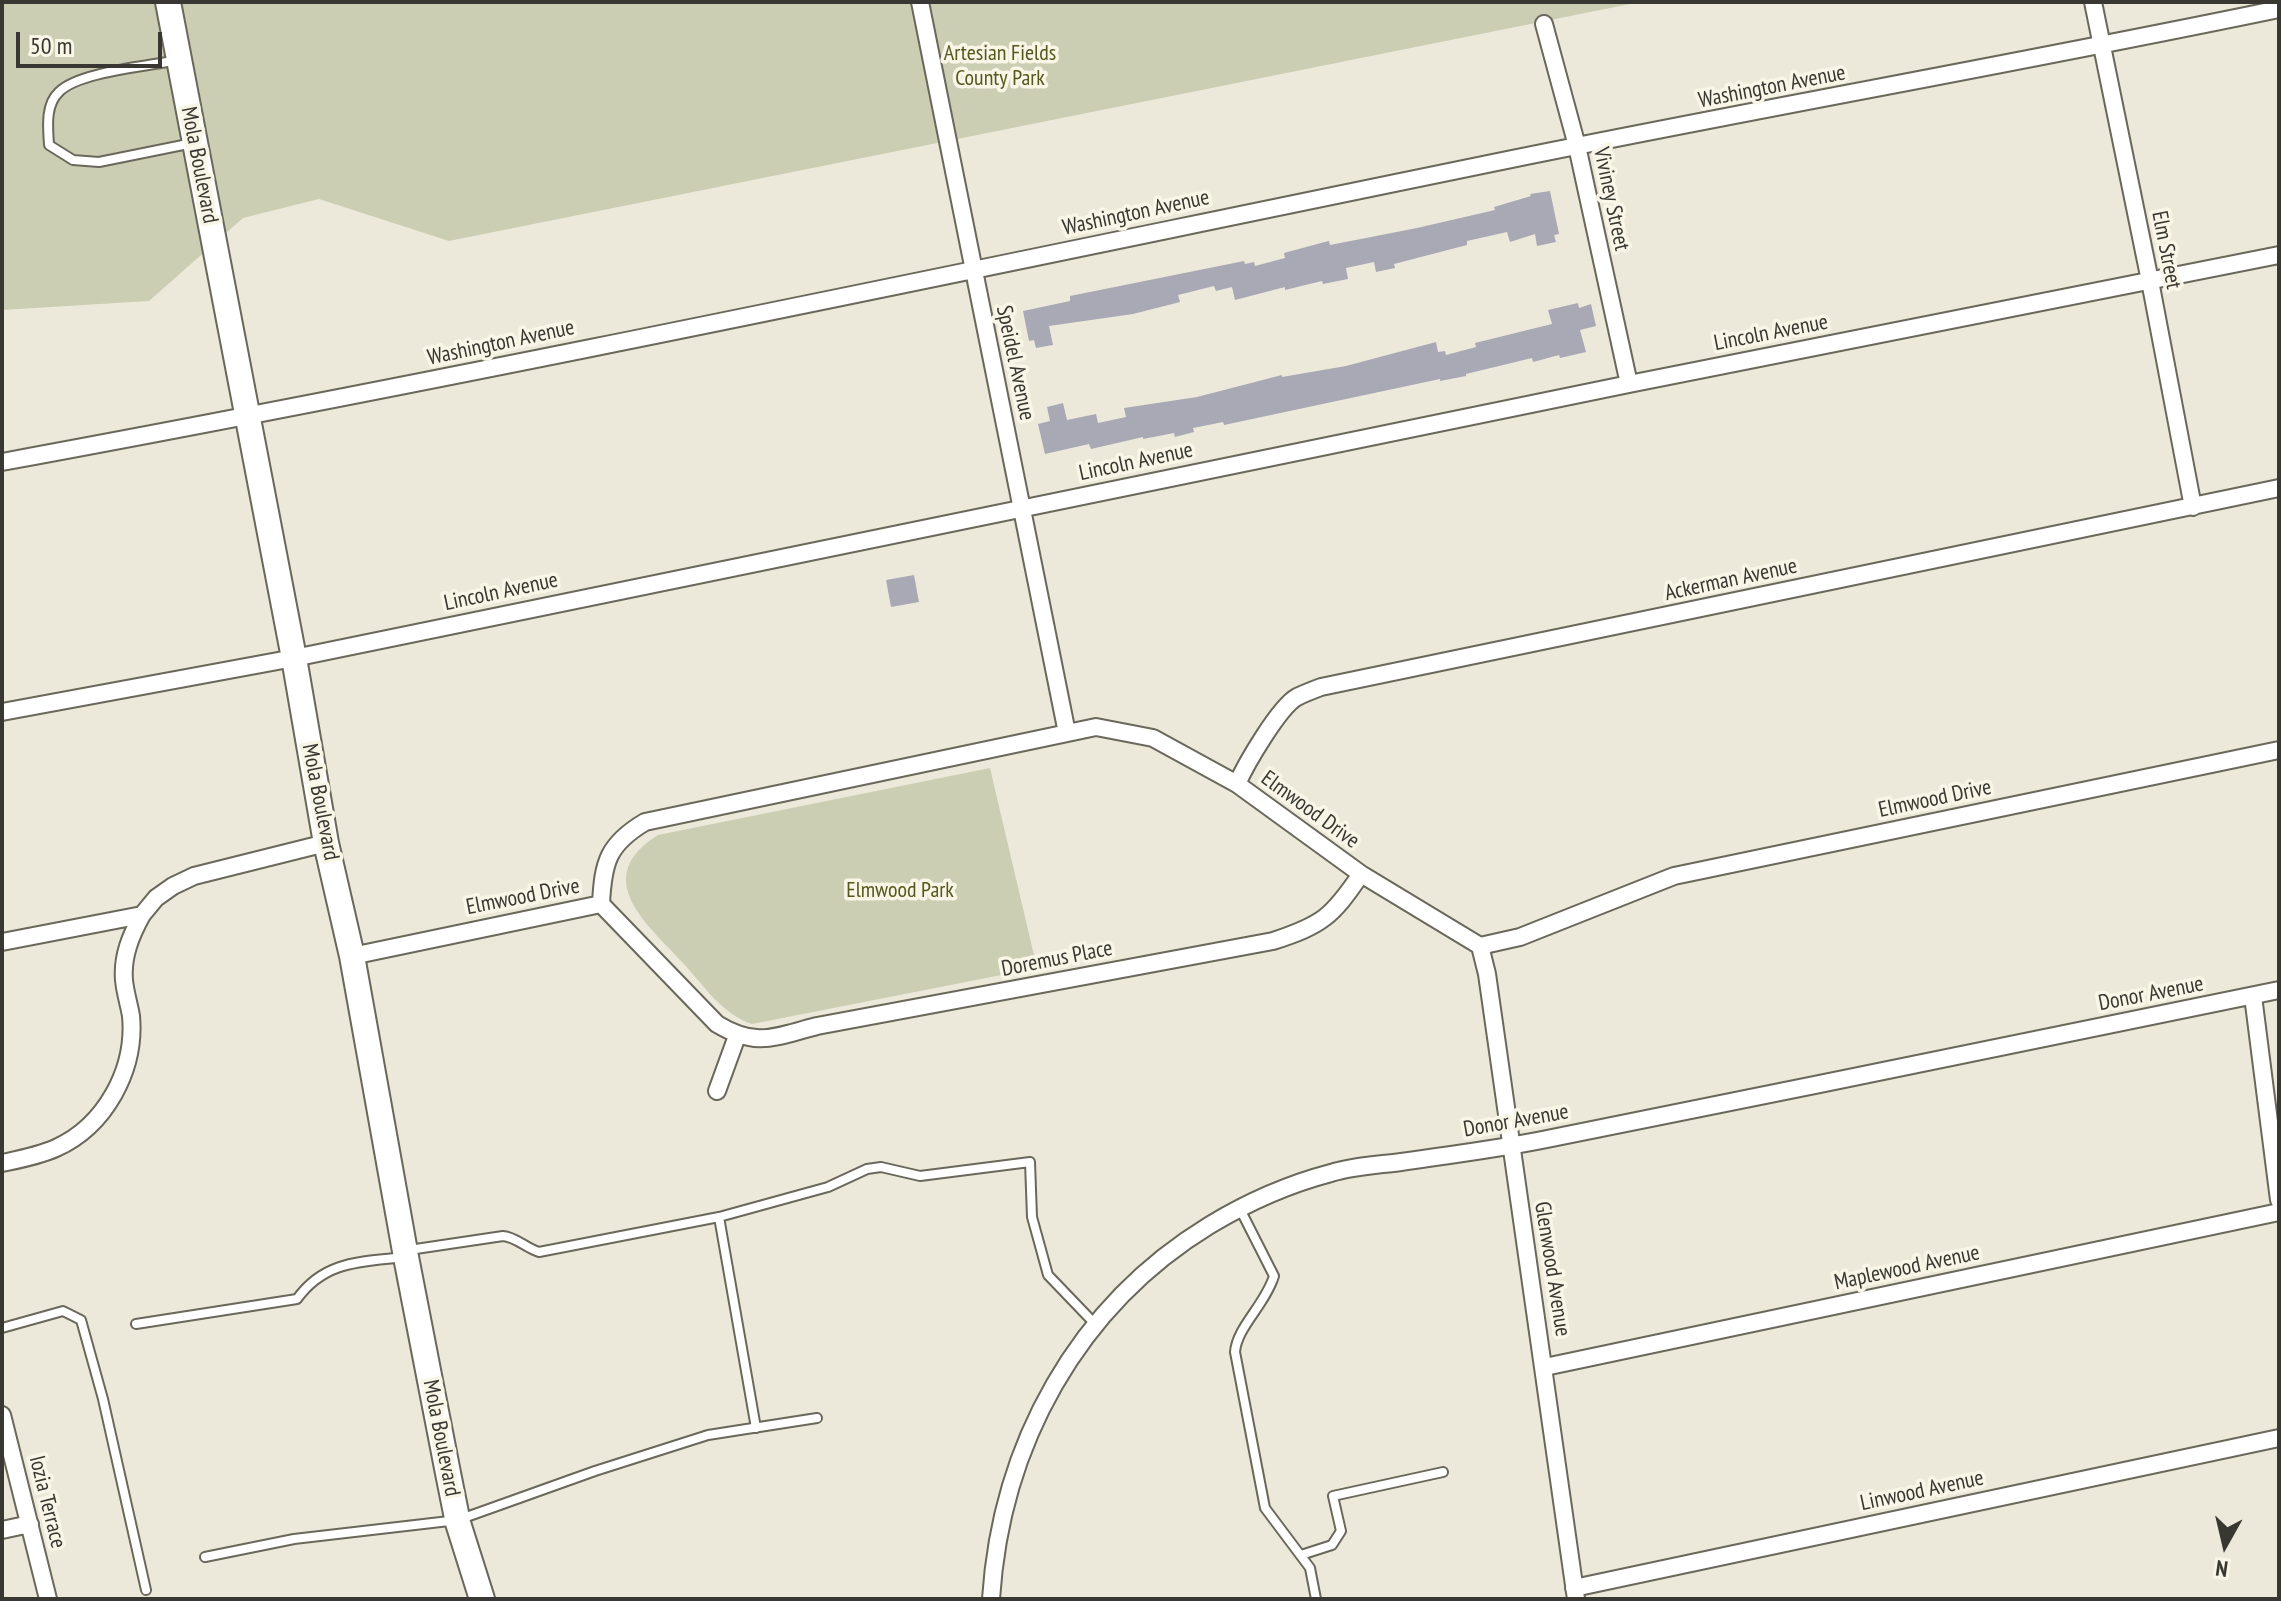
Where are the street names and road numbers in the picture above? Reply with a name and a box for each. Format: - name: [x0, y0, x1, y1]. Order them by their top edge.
- street label: Washington Avenue: [1696, 60, 1848, 114]
- street label: Mola Boulevard: [175, 104, 223, 226]
- street label: Viviney Street: [1587, 145, 1635, 253]
- street label: Washington Avenue: [1060, 185, 1212, 241]
- street label: Elm Street: [2145, 209, 2187, 291]
- street label: Speidel Avenue: [990, 303, 1040, 423]
- street label: Lincoln Avenue: [1712, 309, 1830, 357]
- street label: Washington Avenue: [425, 315, 577, 371]
- street label: Lincoln Avenue: [1077, 437, 1195, 487]
- street label: Ackerman Avenue: [1662, 553, 1800, 607]
- street label: Lincoln Avenue: [442, 567, 560, 617]
- street label: Mola Boulevard: [296, 741, 344, 863]
- street label: Elmwood Drive: [1256, 766, 1364, 854]
- street label: Elmwood Drive: [1876, 774, 1994, 824]
- street label: Elmwood Drive: [464, 873, 582, 921]
- street label: Doremus Place: [999, 935, 1115, 983]
- street label: Donor Avenue: [2096, 971, 2206, 1017]
- street label: Donor Avenue: [1461, 1099, 1571, 1143]
- street label: Glenwood Avenue: [1528, 1200, 1576, 1338]
- street label: Maplewood Avenue: [1832, 1240, 1982, 1296]
- street label: Mola Boulevard: [417, 1377, 465, 1499]
- street label: Iozia Terrace: [23, 1453, 71, 1551]
- street label: Linwood Avenue: [1858, 1465, 1986, 1517]

